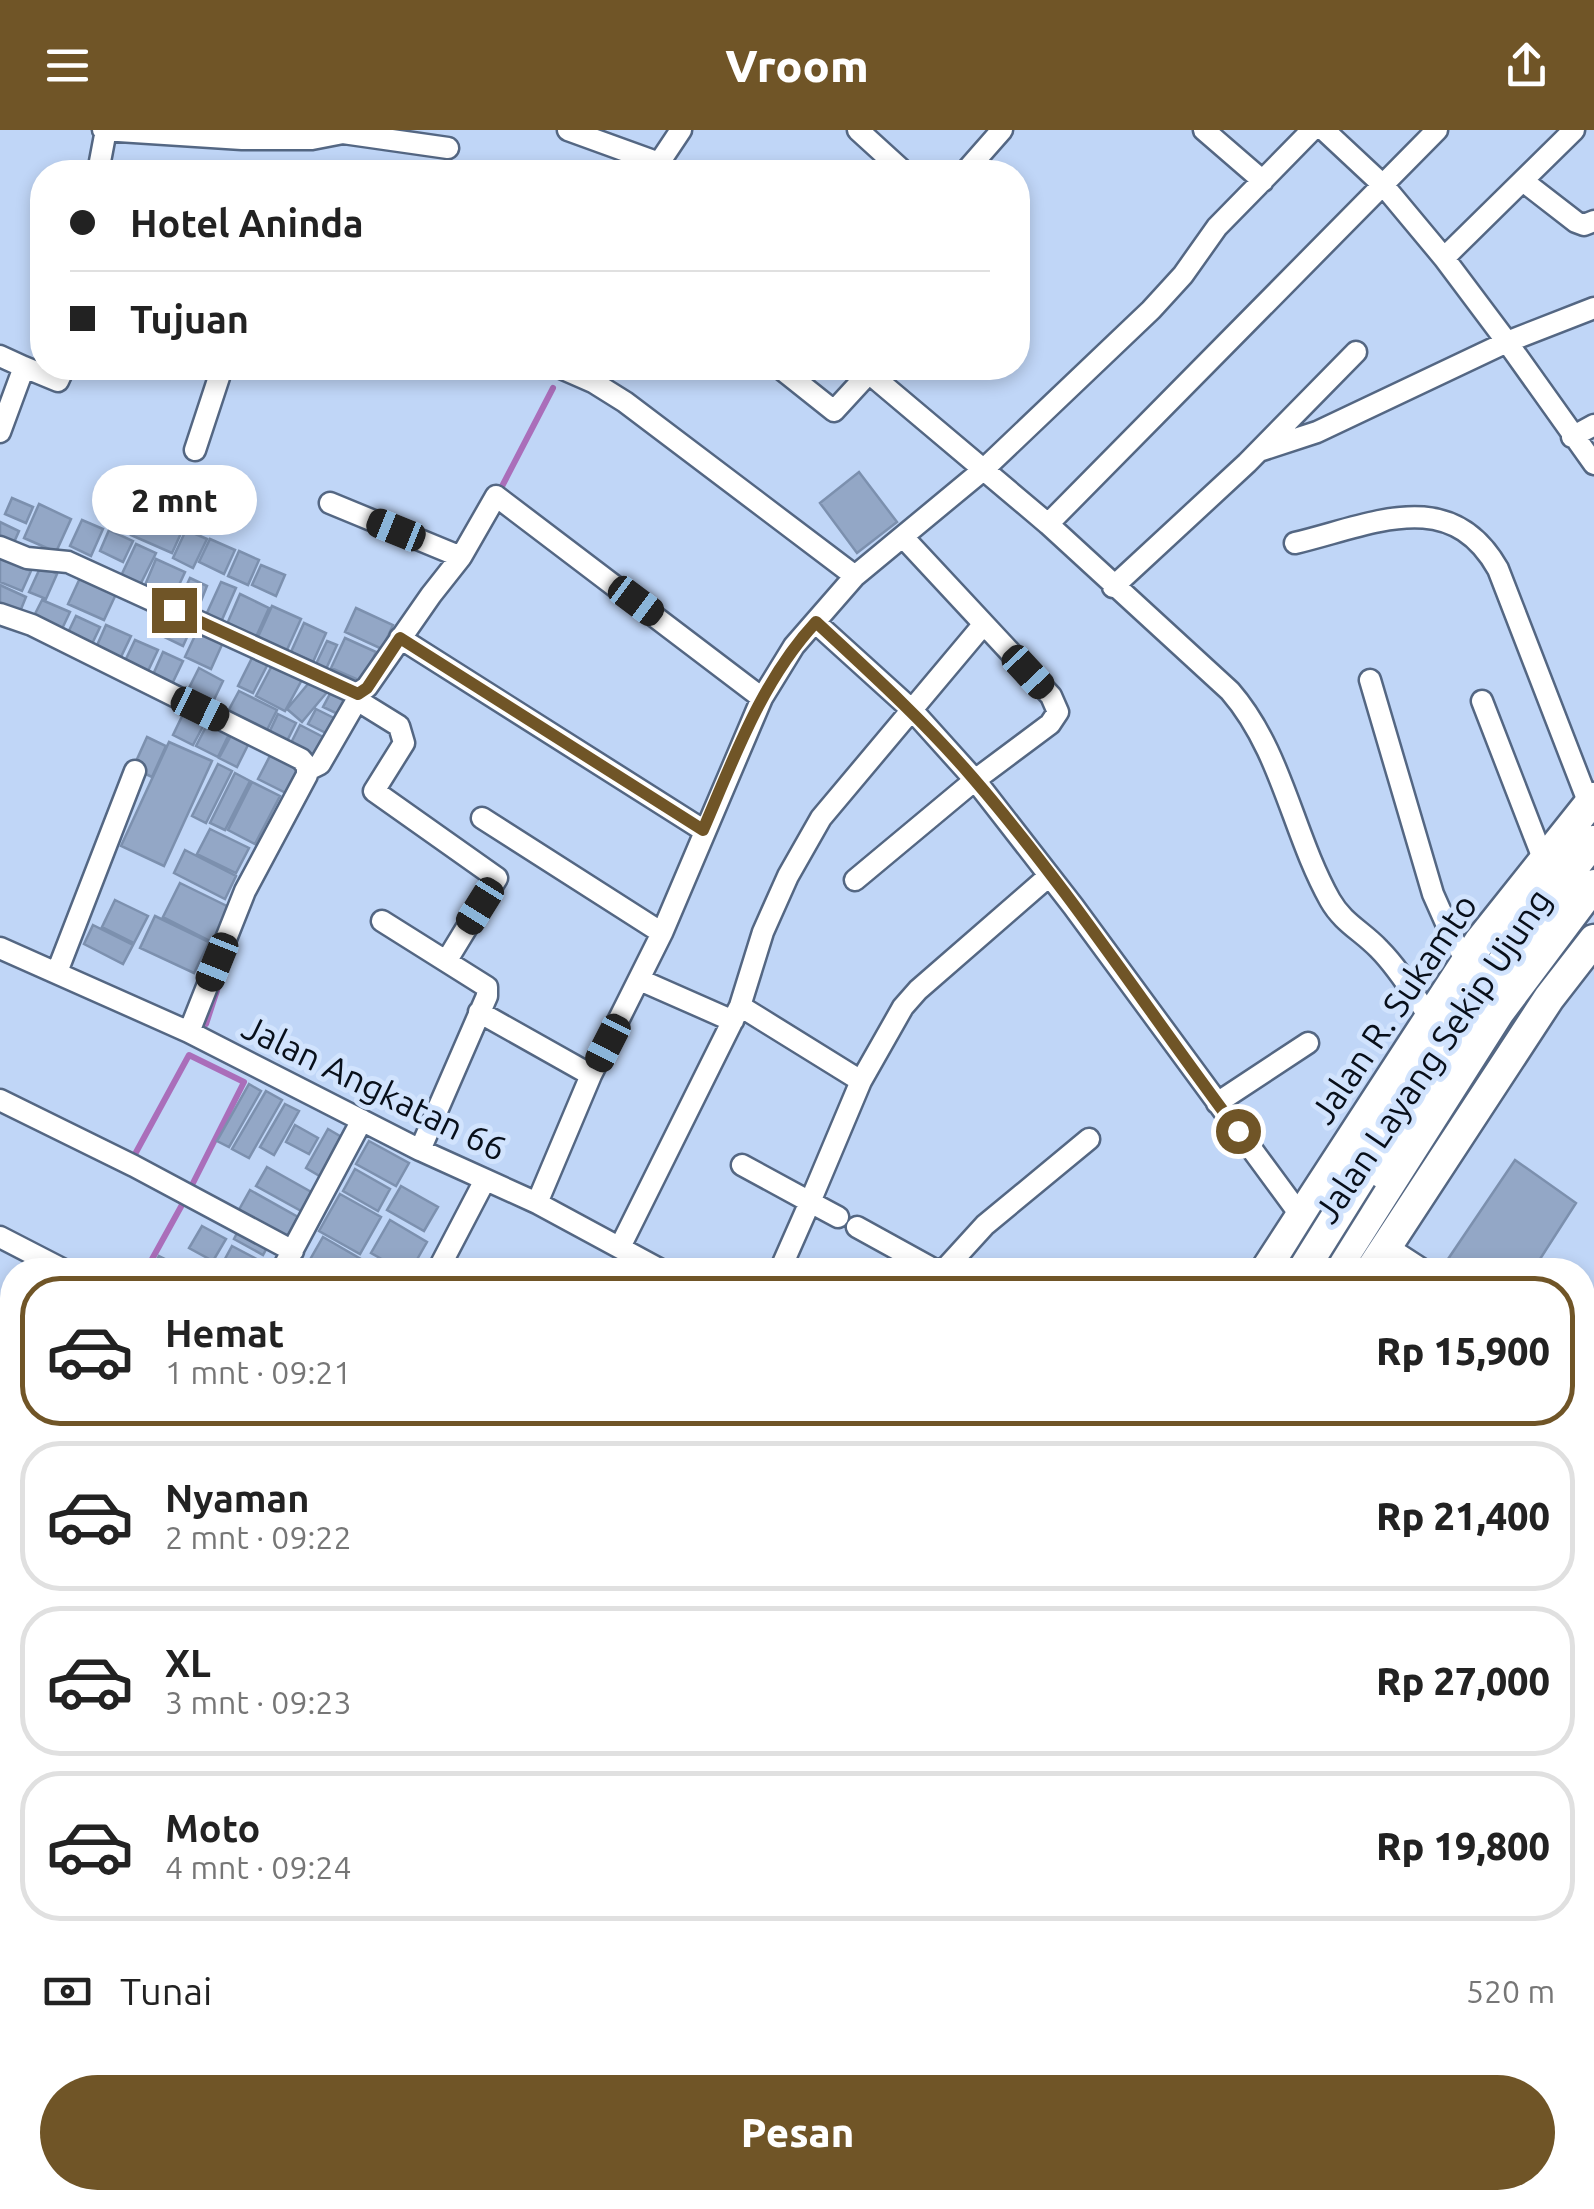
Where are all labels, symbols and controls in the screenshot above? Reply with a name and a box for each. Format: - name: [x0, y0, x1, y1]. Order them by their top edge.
- icon: menu: [40, 38, 95, 93]
- icon: share: [1499, 38, 1554, 93]
- text: Vroom: [725, 40, 869, 91]
- text: Hotel Aninda: [130, 202, 364, 244]
- text: Tujuan: [130, 298, 249, 340]
- callout: 2 mnt: [91, 465, 256, 535]
- text: 2 mnt: [131, 482, 218, 518]
- car: [363, 505, 429, 555]
- car: [603, 571, 669, 631]
- route end: [152, 588, 197, 633]
- car: [997, 640, 1059, 704]
- car: [166, 682, 234, 736]
- car: [451, 873, 509, 939]
- street label: Jalan Layang Sekip Ujung: [1305, 881, 1559, 1230]
- street label: Jalan R. Sukamto: [1302, 886, 1485, 1131]
- car: [192, 929, 242, 995]
- street label: Jalan Angkatan 66: [236, 1006, 513, 1168]
- car: [581, 1009, 635, 1077]
- route start: [1216, 1109, 1261, 1154]
- icon: car: [45, 1306, 135, 1396]
- text: Hemat: [165, 1312, 284, 1354]
- text: Rp 15,900: [1376, 1330, 1550, 1372]
- text: 1 mnt · 09:21: [165, 1354, 351, 1390]
- icon: car: [45, 1471, 135, 1561]
- text: Nyaman: [165, 1477, 310, 1519]
- text: Rp 21,400: [1376, 1495, 1550, 1537]
- text: 2 mnt · 09:22: [165, 1519, 351, 1555]
- icon: car: [45, 1636, 135, 1726]
- text: XL: [165, 1642, 211, 1684]
- text: Rp 27,000: [1376, 1660, 1550, 1702]
- text: 3 mnt · 09:23: [165, 1684, 351, 1720]
- icon: car: [45, 1801, 135, 1891]
- text: Moto: [165, 1807, 260, 1849]
- text: Rp 19,800: [1376, 1825, 1550, 1867]
- text: 4 mnt · 09:24: [165, 1849, 351, 1885]
- icon: cash: [40, 1964, 95, 2019]
- text: Tunai: [120, 1970, 212, 2012]
- text: 520 m: [1466, 1973, 1555, 2009]
- button: Pesan: [40, 2075, 1555, 2190]

